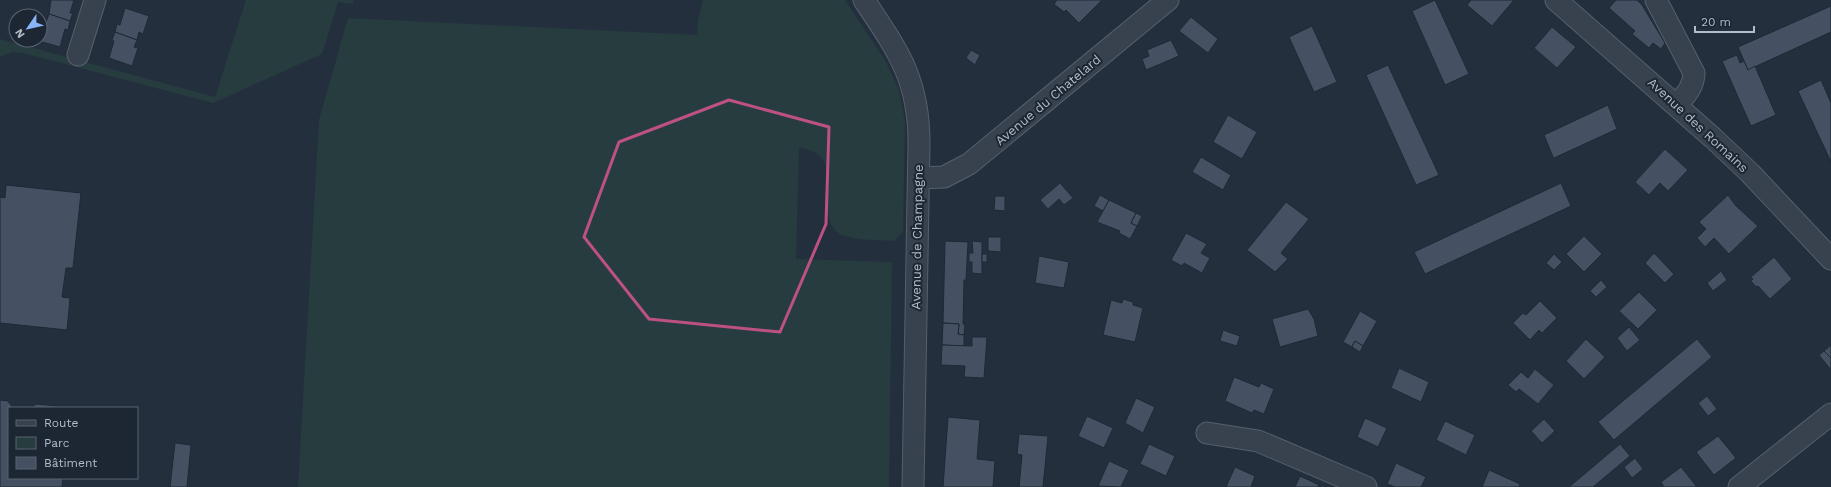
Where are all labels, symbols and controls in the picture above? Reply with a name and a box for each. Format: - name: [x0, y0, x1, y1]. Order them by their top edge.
- north arrow: [8, 8, 48, 48]
- scale bar: [1695, 8, 1754, 34]
- text: 20 m: [1701, 15, 1731, 29]
- text: N: [12, 26, 28, 40]
- street label: Avenue du Chatelard: [992, 52, 1104, 148]
- street label: Avenue des Romains: [1645, 75, 1751, 175]
- street label: Avenue de Champagne: [908, 164, 926, 310]
- legend: [8, 407, 138, 479]
- text: Route: [44, 416, 78, 430]
- text: Parc: [44, 436, 70, 450]
- text: Bâtiment: [44, 456, 97, 470]

